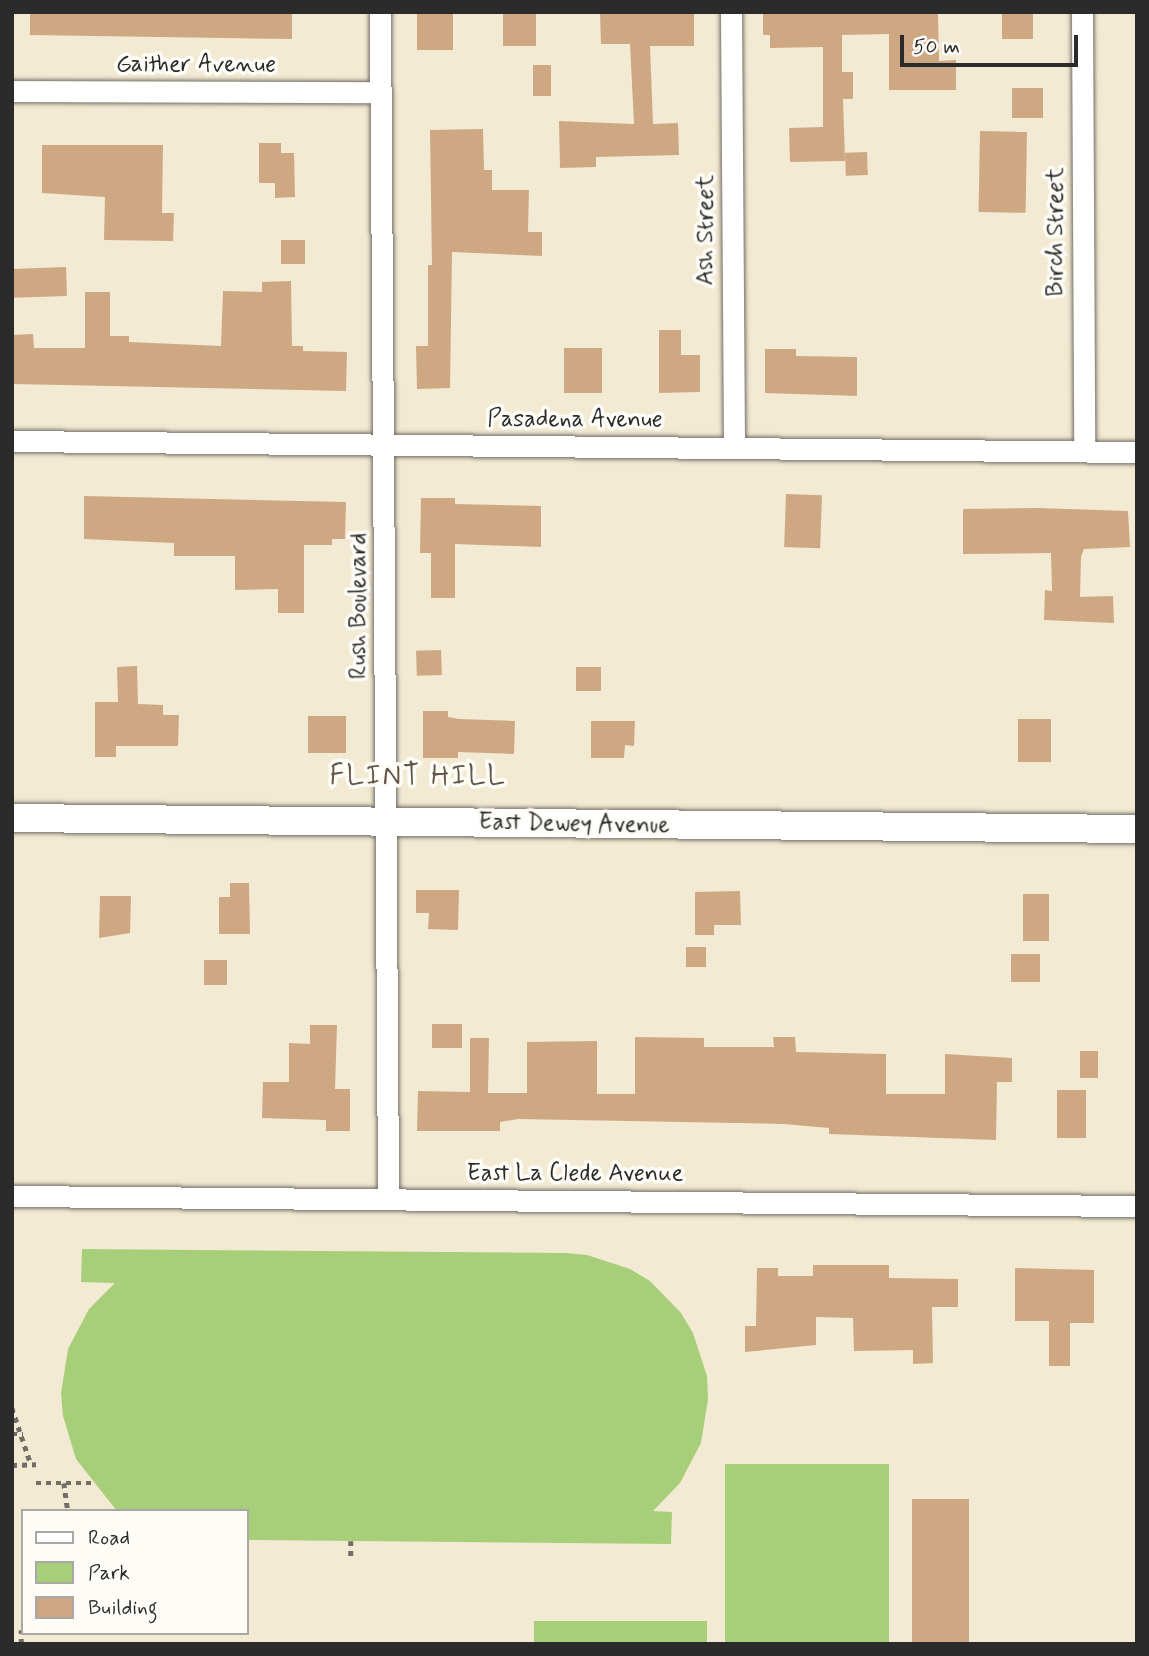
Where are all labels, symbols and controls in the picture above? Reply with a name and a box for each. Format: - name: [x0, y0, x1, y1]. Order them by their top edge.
- scale bar: [904, 21, 1082, 65]
- text: 50 m: [913, 33, 960, 61]
- street label: Gaither Avenue: [118, 51, 274, 79]
- street label: Birch Street: [1042, 167, 1070, 297]
- street label: Ash Street: [692, 175, 720, 285]
- street label: Pasadena Avenue: [486, 406, 664, 434]
- street label: Rush Boulevard: [345, 533, 373, 679]
- district label: FLINT HILL: [334, 760, 502, 794]
- street label: East Dewey Avenue: [476, 808, 672, 840]
- street label: East La Clede Avenue: [464, 1160, 686, 1188]
- legend: [21, 1509, 248, 1635]
- text: Road: [88, 1524, 130, 1552]
- text: Park: [88, 1559, 130, 1587]
- text: Building: [88, 1594, 158, 1622]

